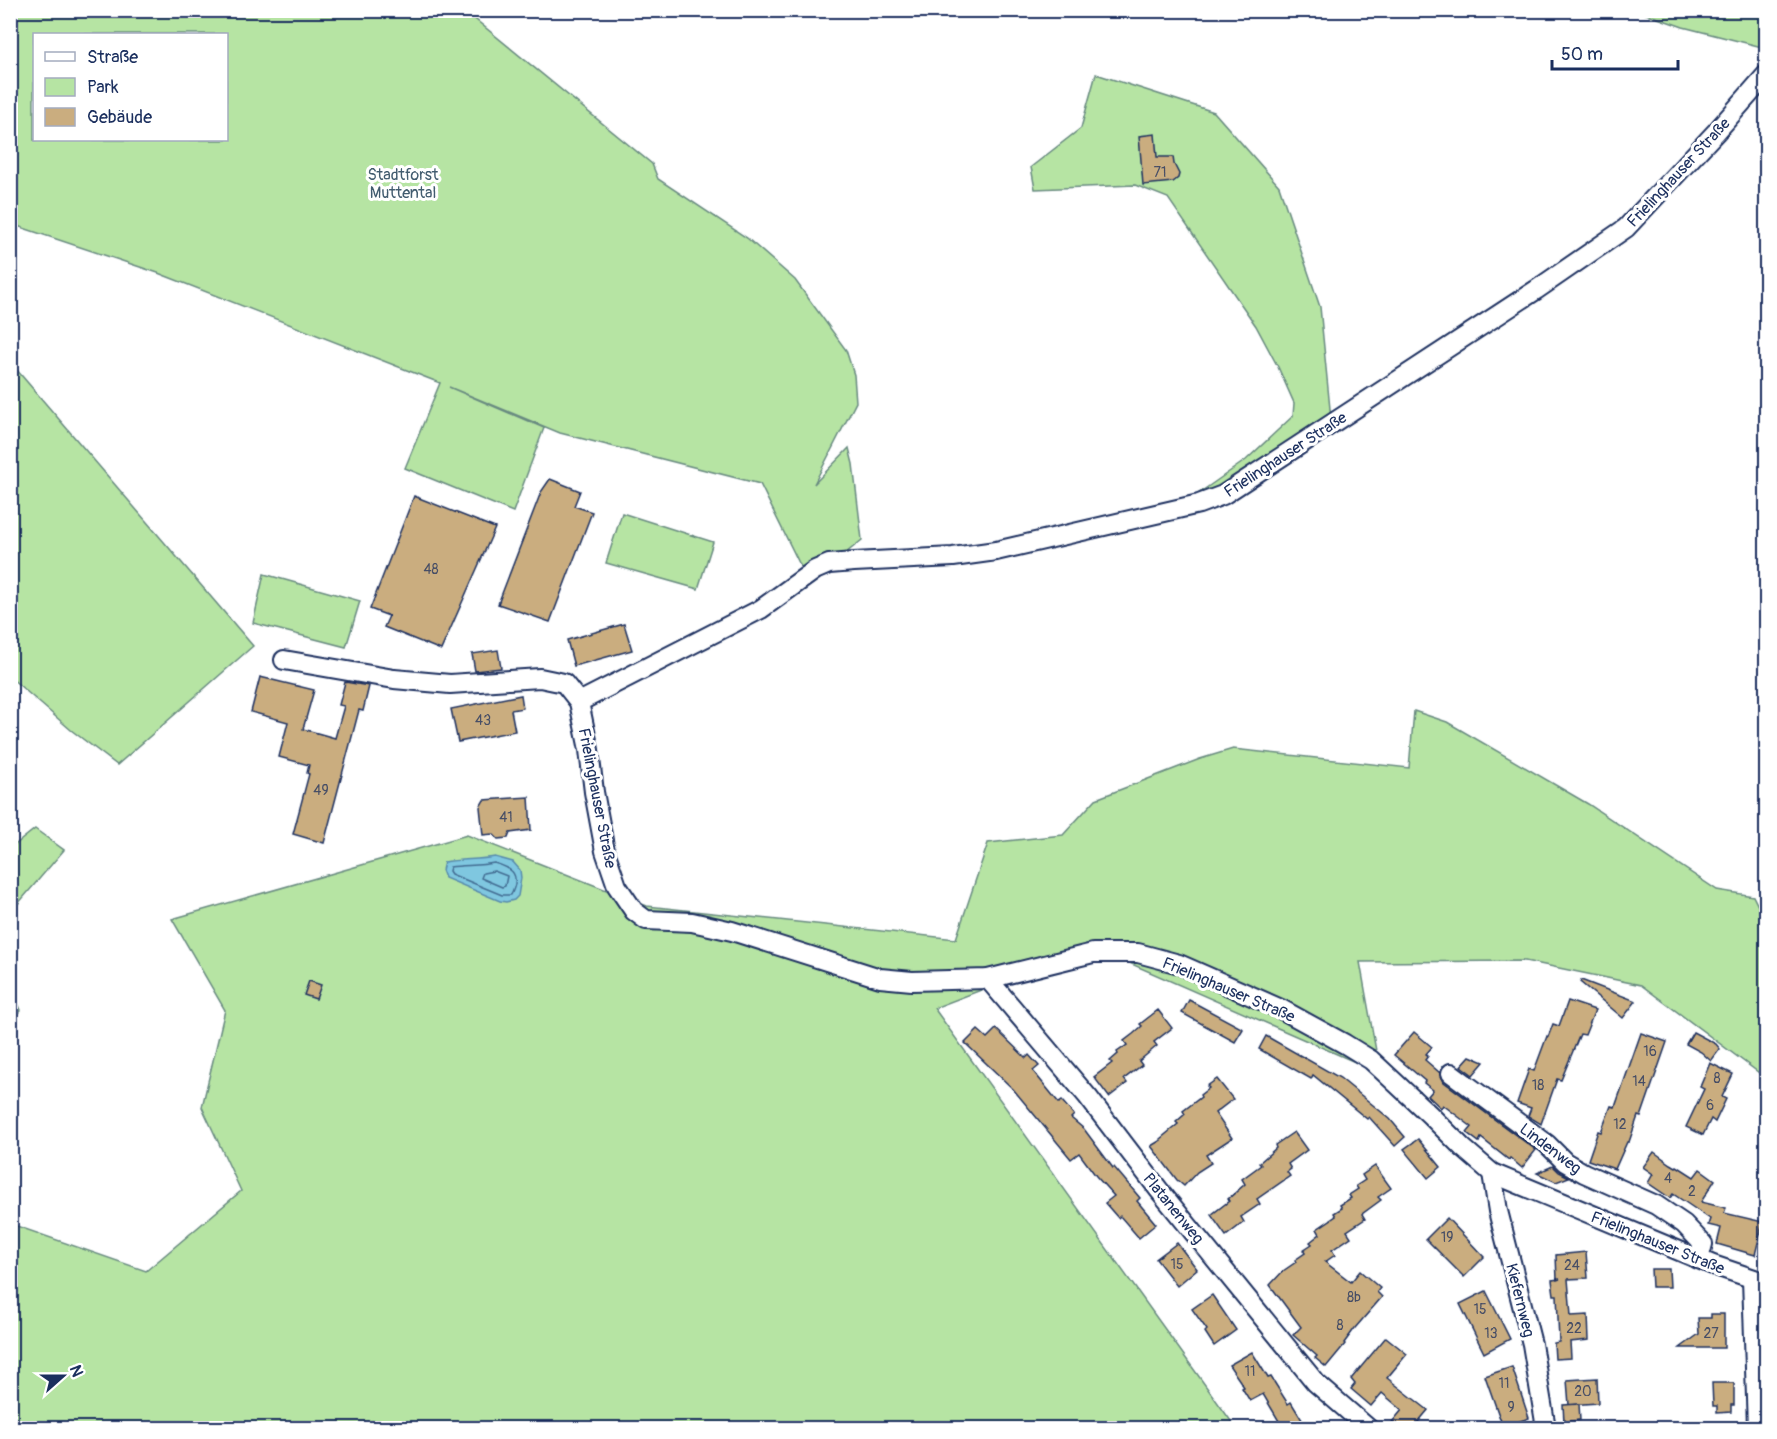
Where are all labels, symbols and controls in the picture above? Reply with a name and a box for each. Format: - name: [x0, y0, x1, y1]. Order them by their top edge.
- legend: [33, 33, 228, 141]
- scale bar: [1552, 33, 1678, 71]
- text: 50 m: [1561, 43, 1603, 66]
- text: Straße: [87, 46, 138, 69]
- text: Park: [87, 76, 119, 99]
- text: Gebäude: [87, 106, 152, 129]
- street label: Frielinghauser Straße: [1623, 114, 1735, 232]
- house number: 71: [1154, 164, 1166, 181]
- park label: Stadtforst Muttental: [368, 165, 439, 203]
- street label: Frielinghauser Straße: [1220, 408, 1351, 502]
- house number: 48: [423, 561, 439, 578]
- house number: 43: [475, 712, 491, 729]
- street label: Frielinghauser Straße: [574, 726, 620, 870]
- house number: 49: [313, 782, 329, 799]
- house number: 41: [499, 809, 513, 826]
- street label: Frielinghauser Straße: [1159, 953, 1298, 1027]
- house number: 16: [1643, 1043, 1657, 1060]
- house number: 8: [1713, 1070, 1721, 1087]
- house number: 14: [1632, 1073, 1646, 1090]
- house number: 18: [1532, 1077, 1544, 1094]
- house number: 6: [1706, 1097, 1714, 1114]
- house number: 12: [1613, 1116, 1627, 1133]
- street label: Lindenweg: [1516, 1119, 1585, 1178]
- street label: Platanenweg: [1139, 1169, 1208, 1248]
- house number: 4: [1664, 1170, 1672, 1187]
- house number: 2: [1688, 1183, 1696, 1200]
- street label: Frielinghauser Straße: [1588, 1207, 1727, 1279]
- house number: 19: [1441, 1229, 1453, 1246]
- house number: 15: [1170, 1256, 1184, 1273]
- house number: 24: [1564, 1257, 1580, 1274]
- street label: Kiefernweg: [1501, 1261, 1539, 1339]
- house number: 8b: [1347, 1289, 1361, 1306]
- house number: 15: [1473, 1301, 1487, 1318]
- house number: 8: [1336, 1317, 1344, 1334]
- house number: 22: [1566, 1320, 1582, 1337]
- house number: 13: [1484, 1325, 1498, 1342]
- house number: 27: [1703, 1325, 1719, 1342]
- north arrow: [33, 1346, 93, 1406]
- text: N: [65, 1362, 87, 1380]
- house number: 11: [1245, 1363, 1255, 1380]
- house number: 11: [1499, 1375, 1509, 1392]
- house number: 20: [1574, 1383, 1592, 1400]
- house number: 9: [1507, 1399, 1515, 1416]

